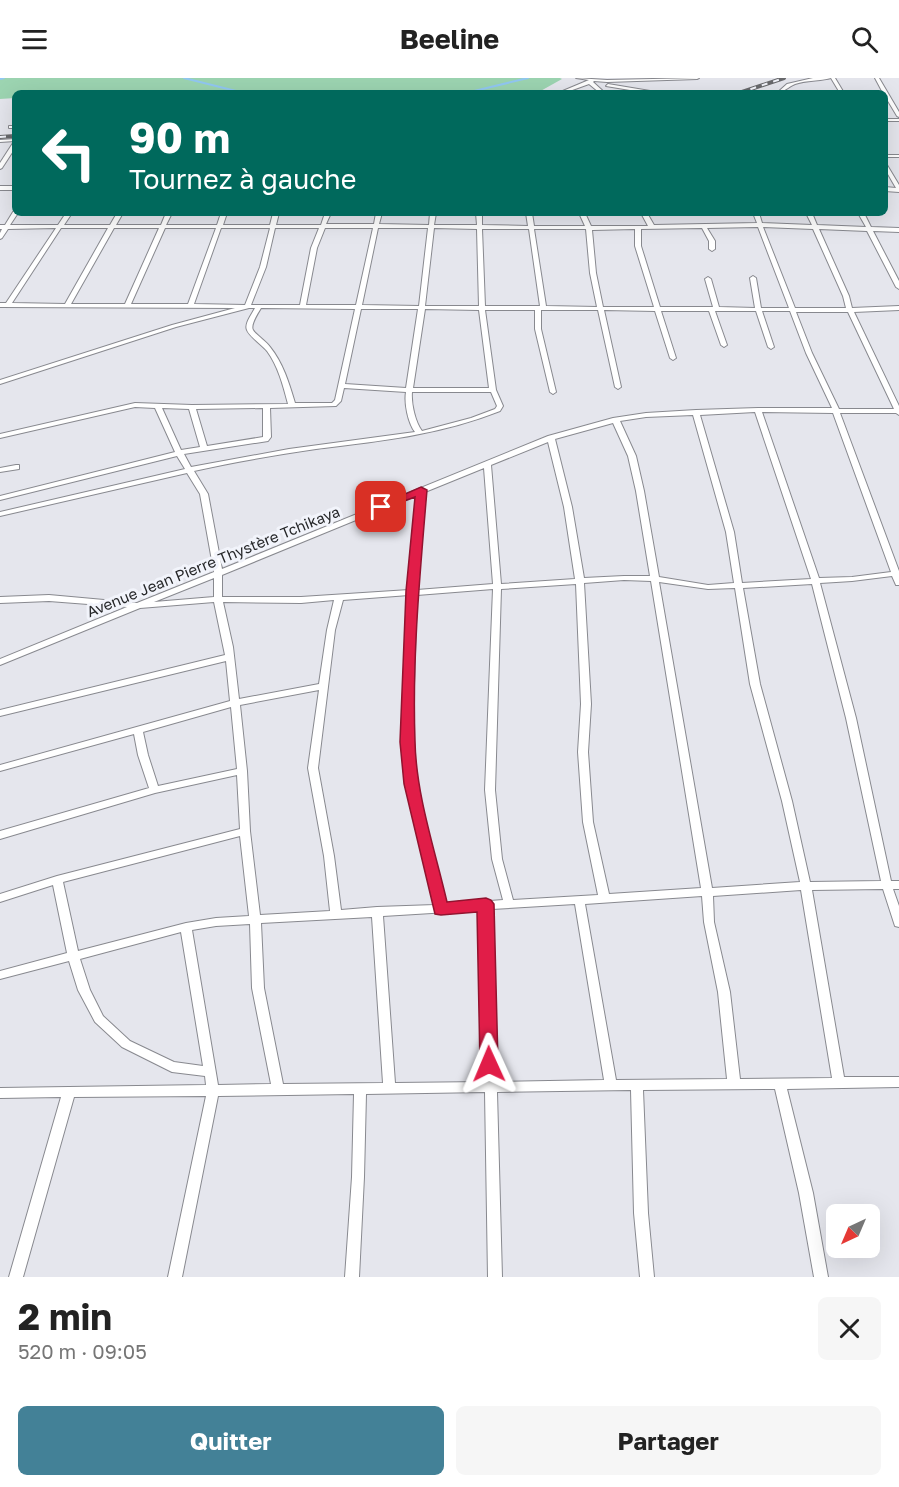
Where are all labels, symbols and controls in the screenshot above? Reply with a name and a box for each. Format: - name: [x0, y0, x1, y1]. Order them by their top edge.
- icon: menu: [18, 23, 51, 56]
- text: Beeline: [400, 23, 499, 55]
- icon: search: [848, 23, 881, 56]
- text: 90 m: [129, 112, 230, 162]
- icon: left: [30, 114, 108, 192]
- text: Tournez à gauche: [129, 163, 356, 195]
- pin: [355, 481, 406, 532]
- icon: arrive: [364, 490, 397, 523]
- street label: Avenue Jean Pierre Thystère Tchikaya: [84, 502, 342, 620]
- position arrow: [457, 1032, 521, 1096]
- north arrow: [826, 1204, 880, 1258]
- map controls: [826, 1204, 880, 1258]
- text: 2 min: [18, 1295, 112, 1338]
- button: close: [818, 1297, 881, 1360]
- text: 520 m · 09:05: [18, 1339, 147, 1363]
- button: Quitter: [18, 1406, 444, 1475]
- button: Partager: [456, 1406, 881, 1475]

